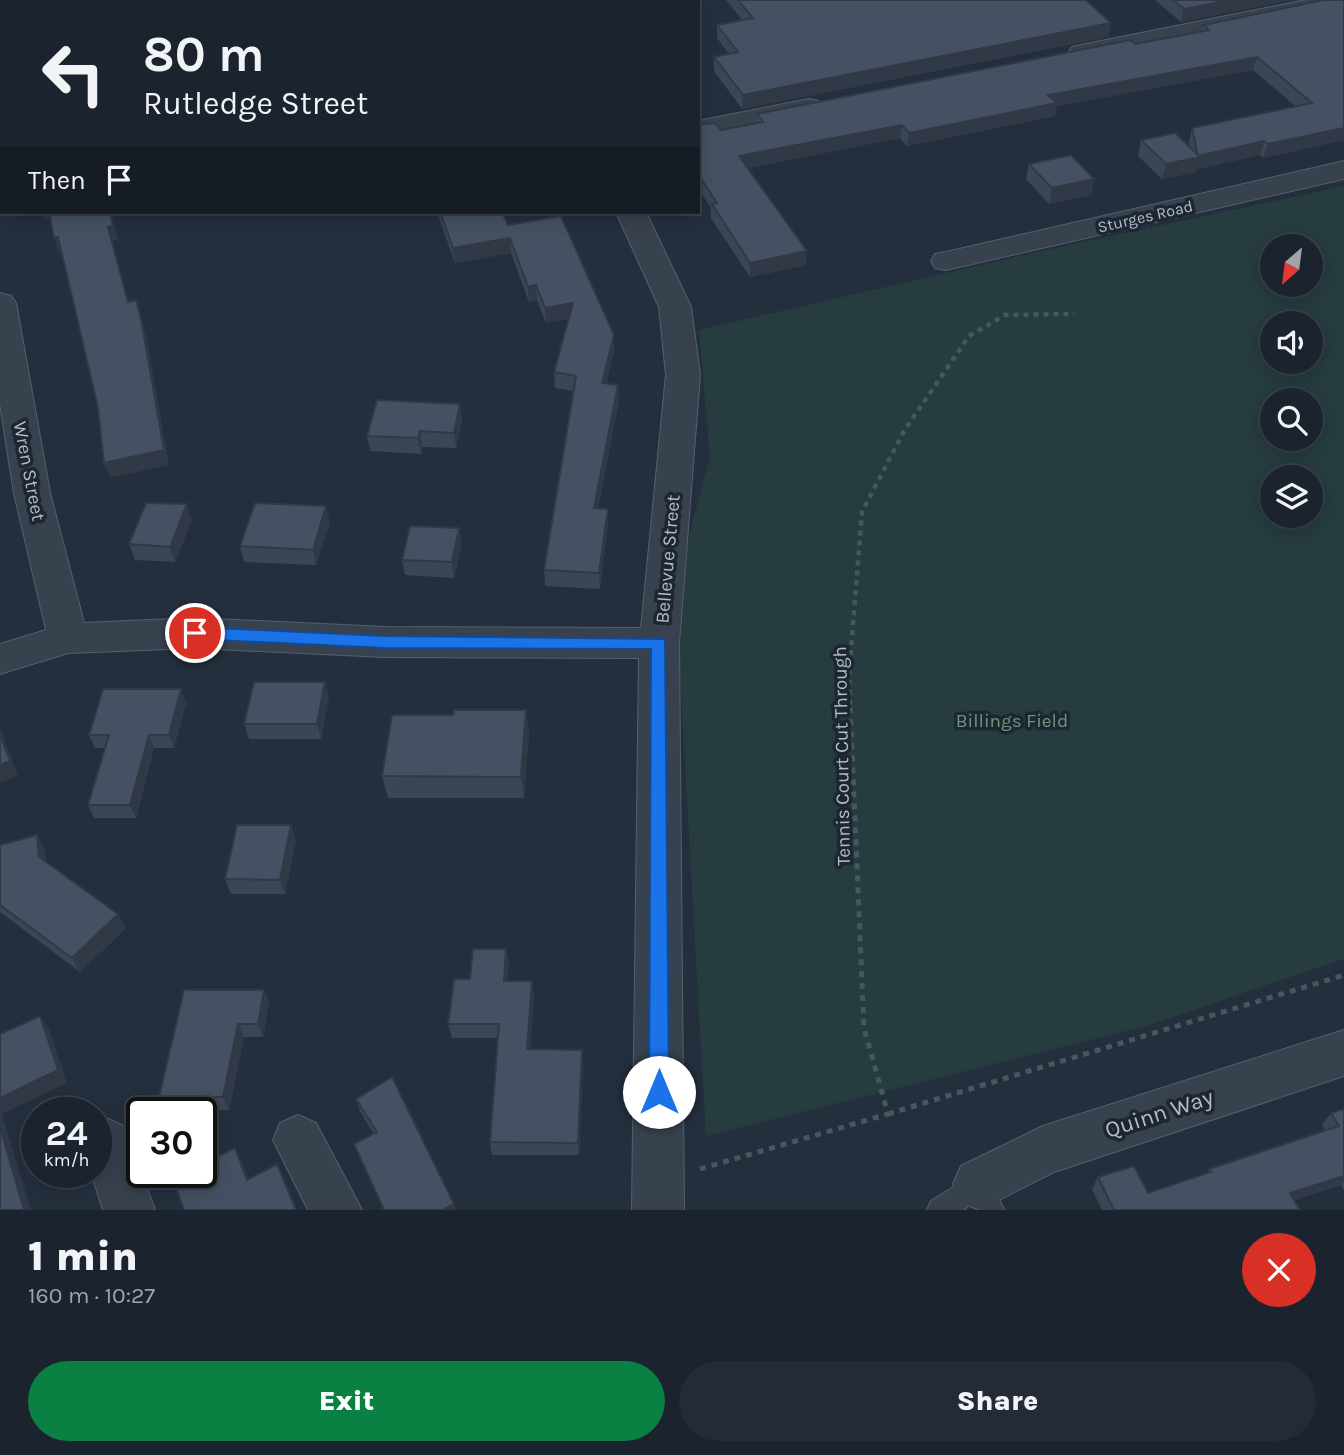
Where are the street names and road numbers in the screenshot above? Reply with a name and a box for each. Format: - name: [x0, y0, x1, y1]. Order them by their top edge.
- street label: Sturges Road: [1096, 196, 1195, 237]
- street label: Wren Street: [9, 419, 49, 523]
- street label: Bellevue Street: [651, 494, 685, 625]
- street label: Tennis Court Cut Through: [829, 646, 855, 866]
- street label: Quinn Way: [1102, 1083, 1217, 1144]

